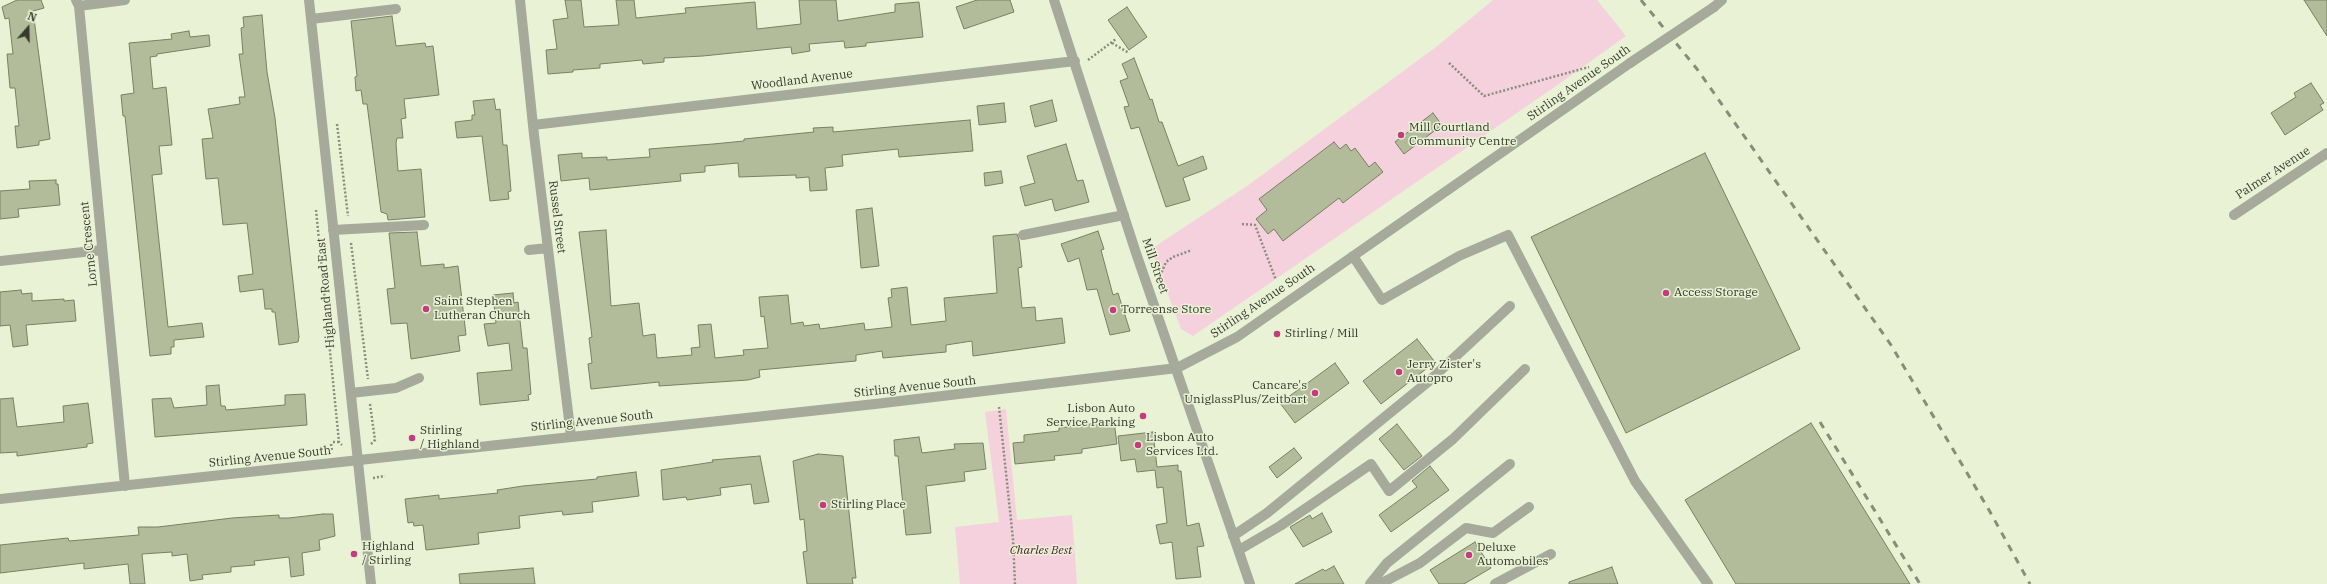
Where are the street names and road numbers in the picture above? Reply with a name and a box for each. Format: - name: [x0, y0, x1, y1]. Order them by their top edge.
- street label: Stirling Avenue South: [1525, 42, 1633, 124]
- street label: Woodland Avenue: [750, 67, 854, 93]
- street label: Palmer Avenue: [2233, 144, 2313, 202]
- street label: Russel Street: [545, 180, 569, 254]
- street label: Lorne Crescent: [77, 201, 101, 287]
- street label: Mill Street: [1139, 236, 1171, 296]
- street label: Highland Road East: [314, 237, 338, 349]
- street label: Stirling Avenue South: [1208, 261, 1318, 341]
- street label: Stirling Avenue South: [853, 373, 977, 401]
- street label: Stirling Avenue South: [530, 407, 654, 435]
- street label: Stirling Avenue South: [208, 443, 332, 471]

